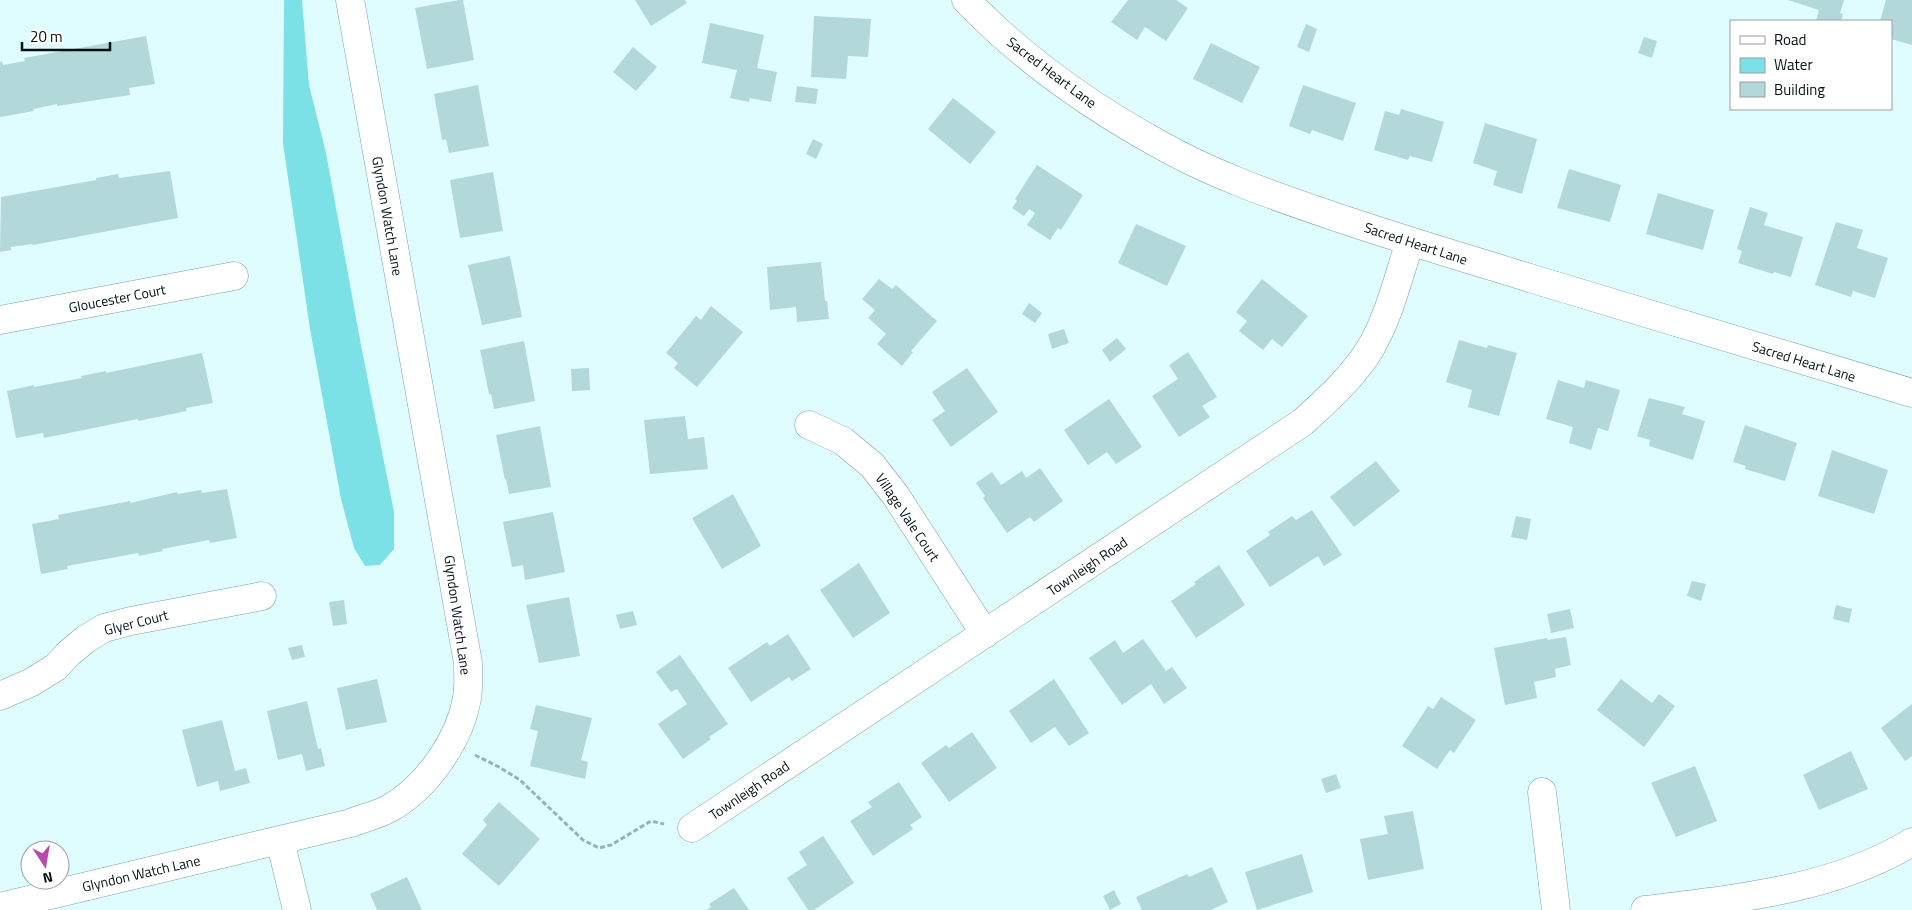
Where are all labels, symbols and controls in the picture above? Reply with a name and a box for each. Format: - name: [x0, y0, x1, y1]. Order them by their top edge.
- scale bar: [22, 20, 110, 52]
- legend: [1730, 20, 1892, 110]
- text: 20 m: [30, 25, 63, 48]
- text: Road: [1774, 28, 1806, 51]
- street label: Sacred Heart Lane: [1003, 31, 1101, 113]
- text: Water: [1774, 53, 1813, 76]
- text: Building: [1774, 78, 1825, 101]
- street label: Glyndon Watch Lane: [367, 155, 409, 277]
- street label: Sacred Heart Lane: [1362, 216, 1470, 270]
- street label: Gloucester Court: [67, 278, 167, 318]
- street label: Sacred Heart Lane: [1749, 335, 1859, 387]
- street label: Village Vale Court: [871, 469, 945, 565]
- street label: Townleigh Road: [1043, 531, 1131, 601]
- street label: Glyndon Watch Lane: [439, 554, 477, 676]
- street label: Glyer Court: [102, 604, 170, 640]
- street label: Townleigh Road: [705, 755, 793, 825]
- north arrow: [20, 840, 70, 890]
- street label: Glyndon Watch Lane: [80, 849, 202, 897]
- text: N: [41, 867, 55, 889]

